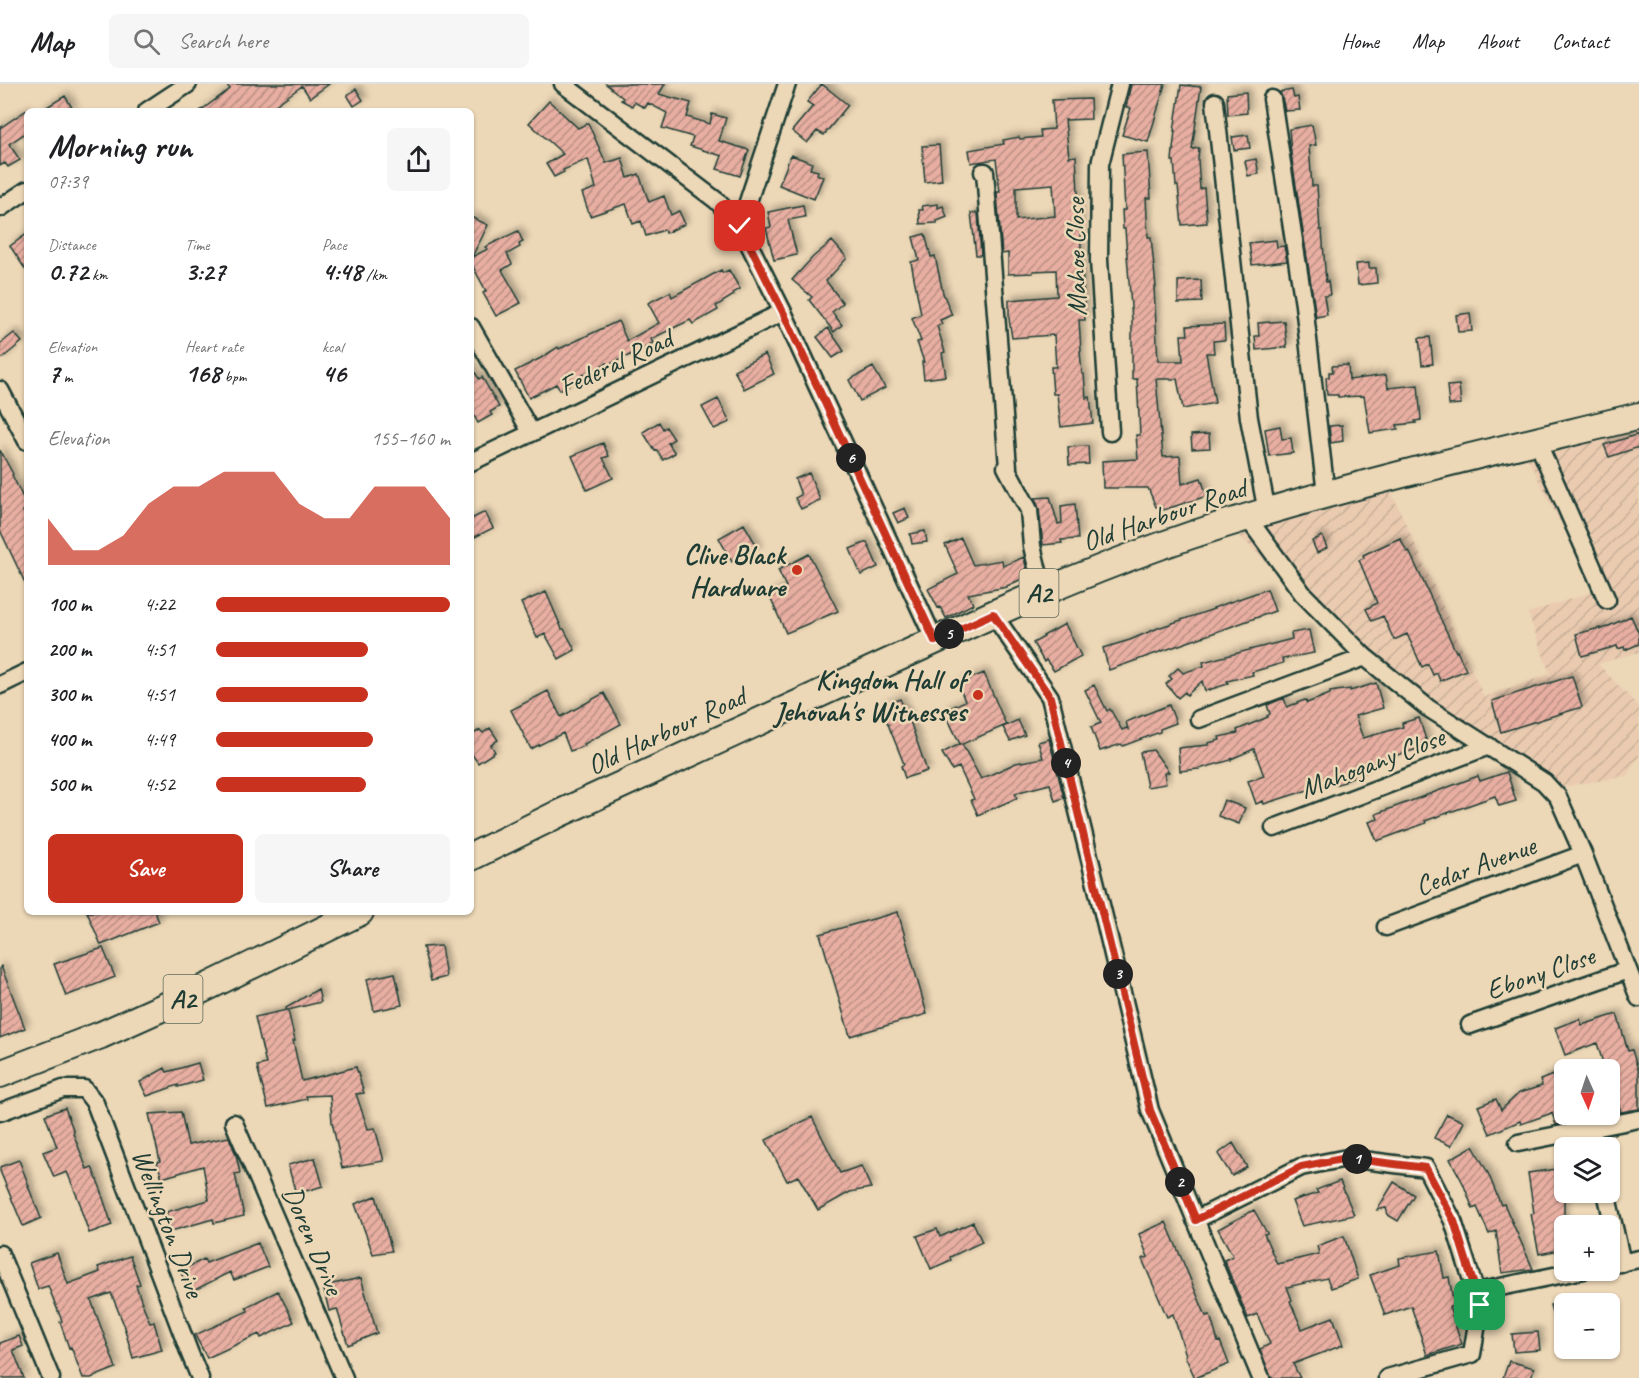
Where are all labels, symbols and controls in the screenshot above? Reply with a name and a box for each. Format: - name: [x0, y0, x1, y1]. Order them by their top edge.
- search box: [109, 14, 529, 68]
- text: Map: [30, 24, 73, 59]
- icon: search: [130, 25, 163, 58]
- text: Search here: [178, 27, 268, 55]
- text: Home: [1341, 28, 1379, 54]
- text: Map: [1412, 28, 1444, 54]
- text: About: [1477, 28, 1519, 54]
- text: Contact: [1552, 28, 1609, 54]
- text: Morning run: [48, 125, 192, 167]
- button: share: [387, 128, 450, 191]
- text: 07:39: [48, 169, 88, 194]
- street label: Mahoe Close: [1057, 196, 1094, 316]
- pin: [714, 200, 765, 251]
- icon: check: [723, 209, 756, 242]
- text: Distance: [48, 235, 96, 255]
- text: Time: [185, 235, 209, 255]
- text: Pace: [322, 235, 347, 255]
- text: 0.72: [48, 255, 88, 288]
- text: 3:27: [185, 255, 225, 288]
- text: 4:48: [322, 255, 362, 288]
- text: km: [88, 265, 108, 285]
- text: /km: [362, 265, 387, 285]
- street label: Federal Road: [553, 319, 681, 404]
- text: Elevation: [48, 337, 97, 357]
- text: Heart rate: [185, 337, 243, 357]
- text: kcal: [322, 337, 343, 357]
- text: 7: [48, 357, 60, 390]
- text: 168: [185, 357, 221, 390]
- text: 46: [322, 357, 346, 390]
- text: m: [60, 367, 72, 387]
- text: bpm: [221, 367, 247, 387]
- text: Elevation: [48, 426, 110, 451]
- text: 155–160 m: [371, 426, 450, 451]
- pin: 6: [836, 443, 866, 473]
- text: 6: [847, 448, 855, 468]
- street label: Old Harbour Road: [1078, 469, 1255, 559]
- place label: Clive Black Hardware: [684, 537, 788, 604]
- marker: Clive Black Hardware: [790, 563, 804, 577]
- road number: A2: [1020, 569, 1058, 617]
- text: 100 m: [48, 592, 91, 617]
- text: 4:22: [144, 592, 175, 617]
- pin: 5: [934, 619, 964, 649]
- text: 5: [946, 624, 952, 644]
- text: 200 m: [48, 637, 91, 662]
- text: 4:51: [144, 637, 175, 662]
- place label: Kingdom Hall of Jehovah's Witnesses: [772, 662, 973, 729]
- street label: Old Harbour Road: [581, 677, 755, 782]
- text: 300 m: [48, 682, 91, 707]
- text: 4:51: [144, 682, 175, 707]
- marker: Kingdom Hall of Jehovah's Witnesses: [971, 688, 985, 702]
- street label: Mahogany Close: [1295, 718, 1451, 806]
- text: 400 m: [48, 727, 91, 752]
- text: 4:49: [144, 727, 175, 752]
- pin: 4: [1051, 748, 1081, 778]
- text: 4: [1062, 753, 1070, 773]
- text: 500 m: [48, 772, 91, 797]
- text: 4:52: [144, 772, 175, 797]
- street label: Cedar Avenue: [1410, 827, 1542, 903]
- button: Save: [48, 834, 243, 903]
- button: Share: [255, 834, 450, 903]
- street label: Ebony Close: [1481, 937, 1601, 1007]
- pin: 3: [1103, 959, 1133, 989]
- text: 3: [1114, 964, 1122, 984]
- road number: A2: [164, 975, 202, 1023]
- north arrow: [1554, 1059, 1620, 1125]
- map controls: [1554, 1059, 1620, 1359]
- button: layers: [1554, 1137, 1620, 1203]
- street label: Wellington Drive: [124, 1144, 213, 1304]
- pin: 1: [1342, 1144, 1372, 1174]
- text: 1: [1353, 1149, 1361, 1169]
- pin: 2: [1165, 1167, 1195, 1197]
- text: 2: [1176, 1172, 1184, 1192]
- street label: Doren Drive: [275, 1181, 353, 1302]
- button: +: [1554, 1215, 1620, 1281]
- pin: [1454, 1279, 1505, 1330]
- icon: arrive: [1463, 1288, 1496, 1321]
- button: −: [1554, 1293, 1620, 1359]

